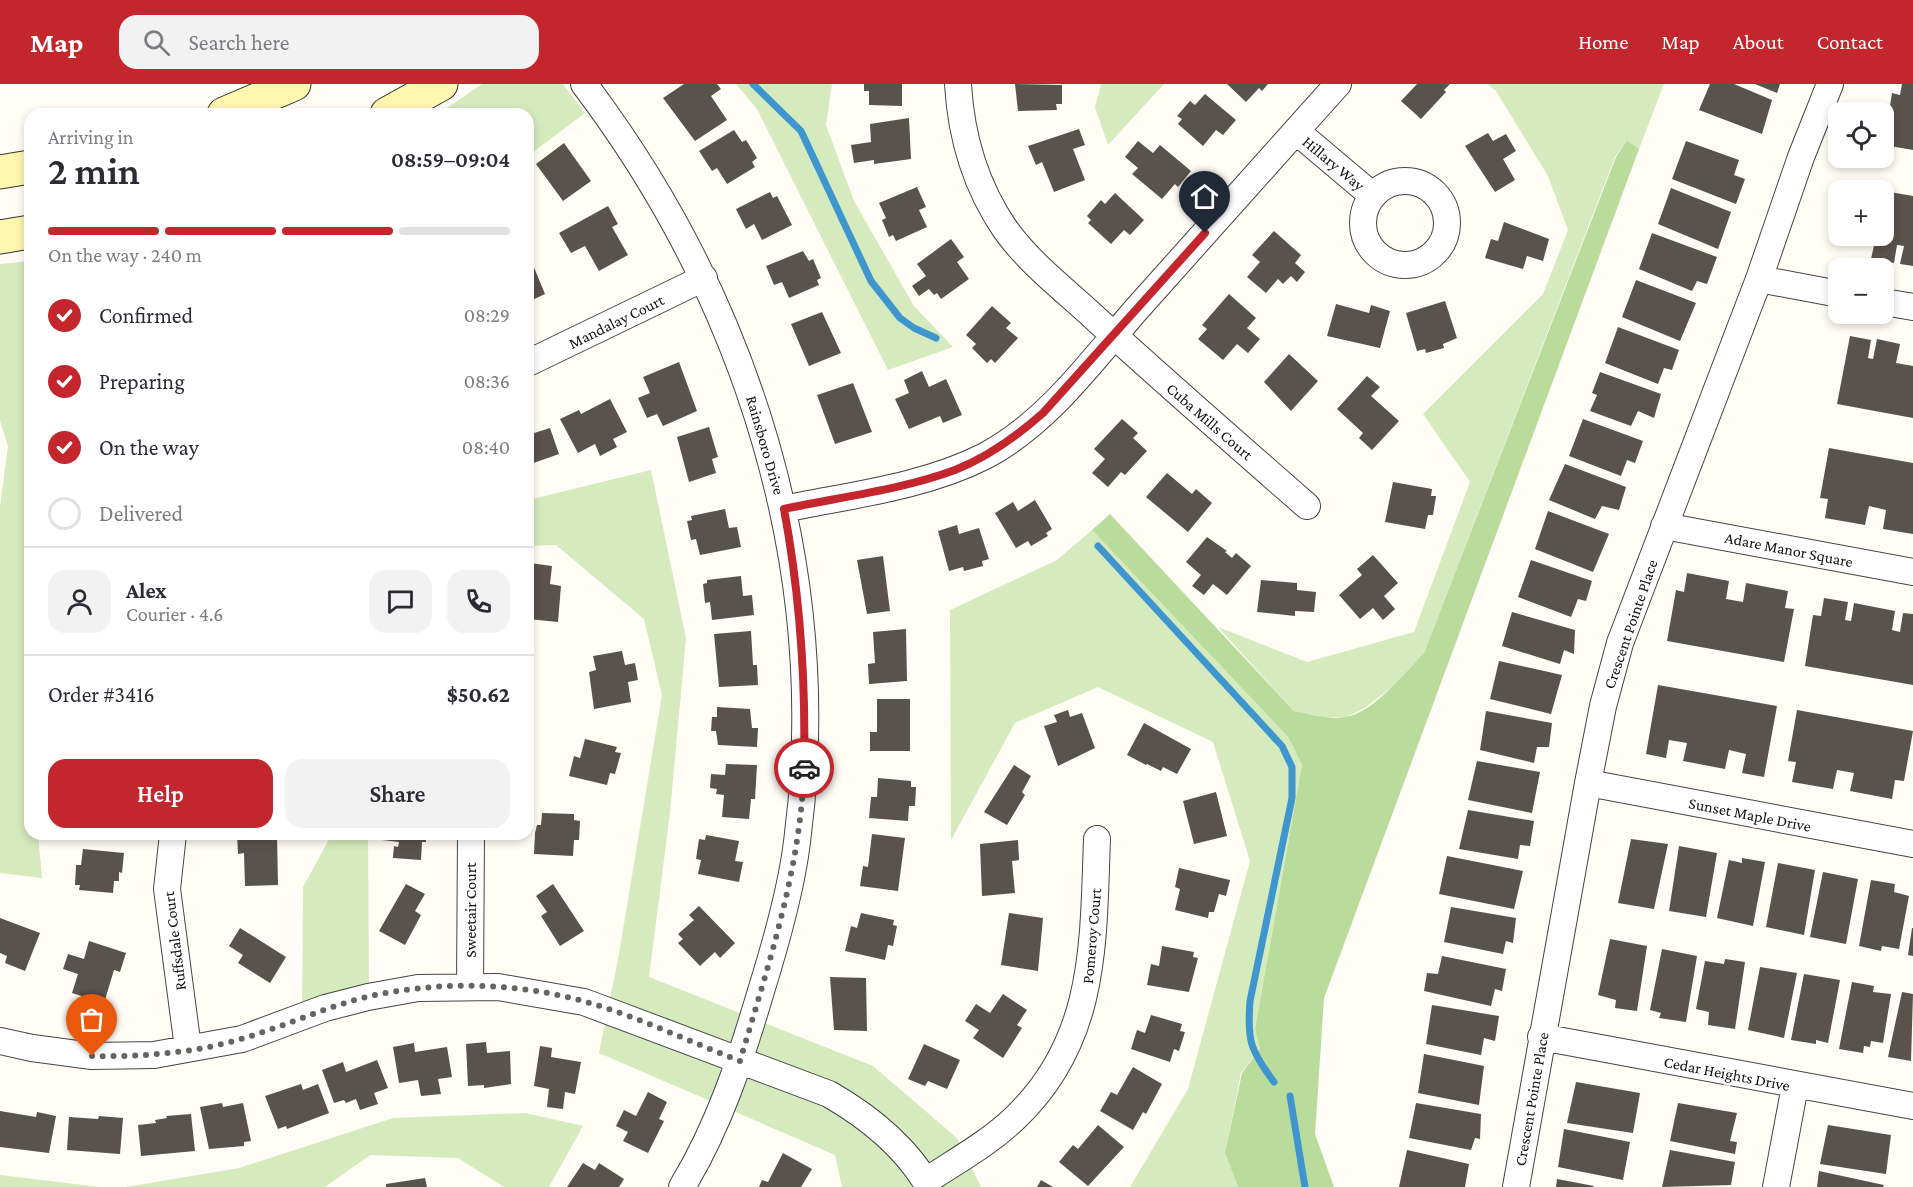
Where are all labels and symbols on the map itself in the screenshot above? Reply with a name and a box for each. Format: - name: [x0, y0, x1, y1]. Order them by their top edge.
- street label: Hillary Way: [1299, 133, 1368, 195]
- pin: [1179, 171, 1230, 233]
- street label: Mandalay Court: [566, 291, 668, 353]
- street label: Cuba Mills Court: [1163, 379, 1257, 464]
- street label: Rainsboro Drive: [743, 394, 788, 497]
- street label: Adare Manor Square: [1723, 529, 1854, 571]
- street label: Crescent Pointe Place: [1600, 557, 1661, 691]
- courier: [774, 738, 834, 798]
- street label: Sunset Maple Drive: [1687, 794, 1813, 836]
- street label: Sweetair Court: [462, 862, 479, 958]
- street label: Pomeroy Court: [1079, 887, 1105, 985]
- street label: Ruffsdale Court: [160, 890, 189, 991]
- pin: [66, 994, 117, 1056]
- street label: Crescent Pointe Place: [1511, 1031, 1552, 1167]
- street label: Cedar Heights Drive: [1662, 1053, 1791, 1095]

